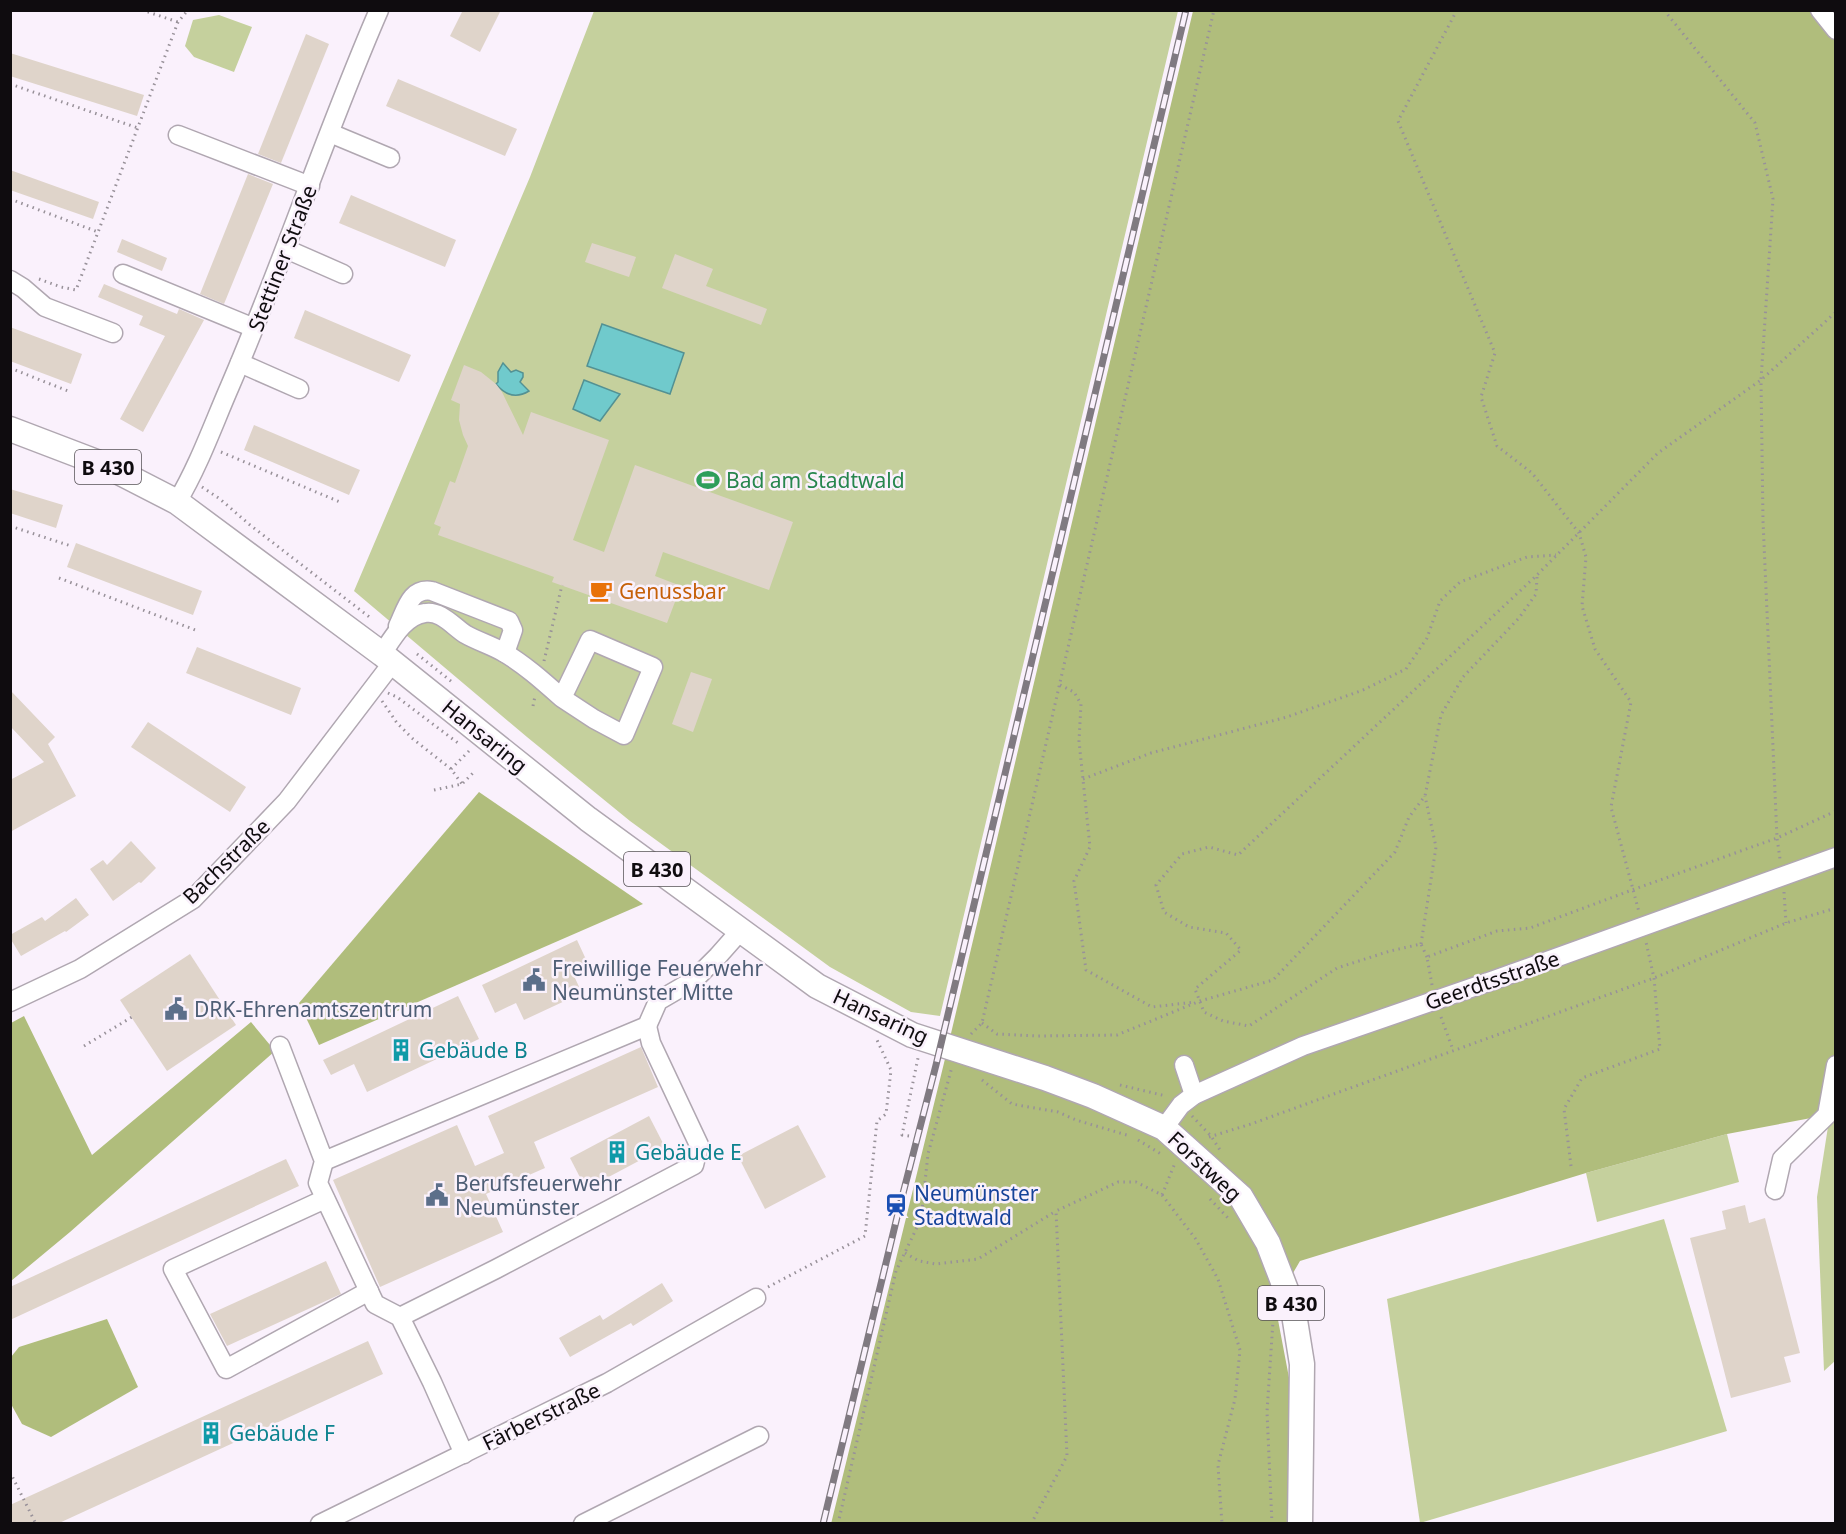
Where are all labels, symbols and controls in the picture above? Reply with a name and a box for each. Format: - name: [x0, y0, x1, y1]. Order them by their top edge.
- street label: Stettiner Straße: [241, 181, 323, 335]
- road number: B 430: [75, 450, 141, 484]
- place label: Bad am Stadtwald: [726, 466, 905, 494]
- sports icon: Bad am Stadtwald: [695, 467, 721, 493]
- place label: Genussbar: [619, 577, 726, 605]
- cafe icon: Genussbar: [588, 578, 614, 604]
- street label: Hansaring: [436, 693, 534, 779]
- street label: Bachstraße: [176, 812, 276, 910]
- road number: B 430: [624, 852, 690, 886]
- street label: Geerdtsstraße: [1421, 944, 1563, 1016]
- place label: Freiwillige Feuerwehr Neumünster Mitte: [552, 954, 763, 1006]
- public building icon: Freiwillige Feuerwehr Neumünster Mitte: [521, 967, 547, 993]
- street label: Hansaring: [829, 982, 933, 1050]
- place label: DRK-Ehrenamtszentrum: [194, 995, 433, 1023]
- public building icon: DRK-Ehrenamtszentrum: [163, 996, 189, 1022]
- place label: Gebäude B: [419, 1036, 528, 1064]
- building icon: Gebäude B: [388, 1037, 414, 1063]
- street label: Forstweg: [1162, 1125, 1248, 1207]
- place label: Gebäude E: [635, 1138, 742, 1166]
- building icon: Gebäude E: [604, 1139, 630, 1165]
- place label: Berufsfeuerwehr Neumünster: [455, 1169, 622, 1221]
- place label: Neumünster Stadtwald: [914, 1179, 1039, 1231]
- public building icon: Berufsfeuerwehr Neumünster: [424, 1182, 450, 1208]
- station icon: Neumünster Stadtwald: [883, 1192, 909, 1218]
- road number: B 430: [1258, 1286, 1324, 1320]
- street label: Färberstraße: [478, 1375, 604, 1457]
- place label: Gebäude F: [229, 1419, 335, 1447]
- building icon: Gebäude F: [198, 1420, 224, 1446]

